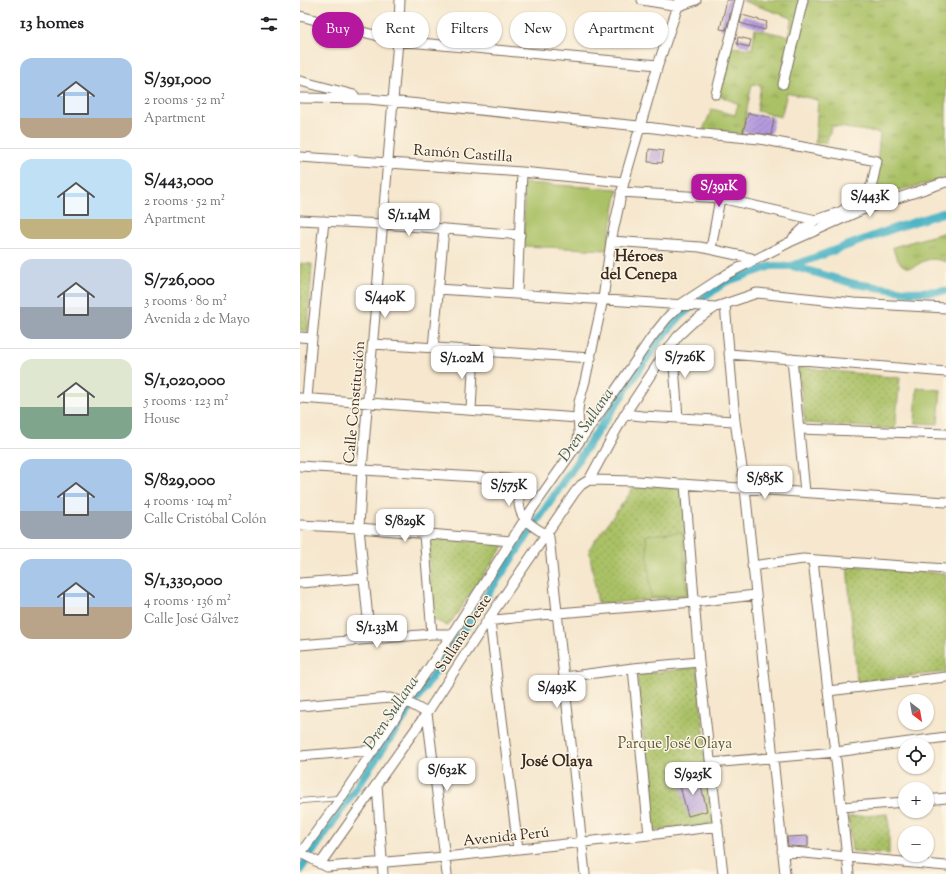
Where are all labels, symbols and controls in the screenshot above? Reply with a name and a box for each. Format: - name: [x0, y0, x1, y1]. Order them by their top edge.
- text: 13 homes: [20, 12, 84, 36]
- chip: Buy: [312, 12, 364, 48]
- chip: Rent: [372, 12, 429, 48]
- chip: Filters: [437, 12, 502, 48]
- chip: New: [510, 12, 566, 48]
- chip: Apartment: [574, 12, 668, 48]
- icon: filters: [258, 13, 280, 35]
- text: S/391,000: [144, 68, 211, 92]
- icon: home: [52, 74, 100, 122]
- text: 2 rooms · 52 m²: [144, 92, 225, 110]
- text: Apartment: [144, 110, 205, 128]
- street label: Ramón Castilla: [412, 141, 513, 168]
- text: S/443,000: [144, 169, 214, 193]
- pin: S/391K: [686, 174, 752, 208]
- icon: home: [52, 175, 100, 223]
- text: S/391K: [700, 178, 738, 196]
- pin: S/443K: [837, 184, 903, 218]
- text: S/443K: [850, 188, 890, 206]
- text: 2 rooms · 52 m²: [144, 193, 225, 211]
- pin: S/1.14M: [372, 203, 446, 237]
- text: S/1.14M: [388, 207, 430, 225]
- text: Apartment: [144, 211, 205, 229]
- district label: Héroes del Cenepa: [601, 246, 678, 287]
- text: S/726,000: [144, 269, 215, 293]
- icon: home: [52, 275, 100, 323]
- pin: S/440K: [352, 285, 418, 319]
- text: S/440K: [365, 289, 405, 307]
- text: 3 rooms · 80 m²: [144, 293, 227, 311]
- text: Avenida 2 de Mayo: [144, 311, 250, 329]
- street label: Calle Constitución: [340, 340, 371, 464]
- pin: S/726K: [652, 345, 718, 379]
- pin: S/1.02M: [425, 346, 499, 380]
- text: S/726K: [665, 349, 705, 367]
- text: S/1.02M: [440, 350, 484, 368]
- text: S/1,020,000: [144, 369, 225, 393]
- icon: home: [52, 375, 100, 423]
- water label: Dren Sullana: [554, 384, 620, 467]
- text: 5 rooms · 123 m²: [144, 393, 229, 411]
- text: House: [144, 411, 180, 429]
- pin: S/585K: [732, 466, 798, 500]
- text: S/829,000: [144, 469, 215, 493]
- text: S/585K: [747, 470, 783, 488]
- pin: S/575K: [476, 473, 542, 507]
- icon: home: [52, 475, 100, 523]
- text: S/575K: [491, 477, 527, 495]
- text: 4 rooms · 104 m²: [144, 493, 232, 511]
- pin: S/829K: [372, 509, 438, 543]
- text: Calle Cristóbal Colón: [144, 511, 267, 529]
- text: S/829K: [385, 513, 425, 531]
- text: S/1,330,000: [144, 569, 223, 593]
- icon: home: [52, 575, 100, 623]
- street label: Sullana Oeste: [431, 591, 497, 677]
- text: 4 rooms · 136 m²: [144, 593, 231, 611]
- text: Calle José Gálvez: [144, 611, 239, 629]
- pin: S/1.33M: [340, 615, 414, 649]
- text: S/1.33M: [356, 619, 398, 637]
- water label: Dren Sullana: [359, 672, 425, 755]
- pin: S/493K: [524, 675, 590, 709]
- text: S/493K: [538, 679, 576, 697]
- north arrow: [898, 694, 934, 730]
- map controls: [898, 694, 934, 862]
- park label: Parque José Olaya: [618, 734, 732, 755]
- button: locate: [898, 738, 934, 774]
- district label: José Olaya: [519, 751, 593, 774]
- pin: S/632K: [414, 758, 480, 792]
- text: S/632K: [427, 762, 467, 780]
- pin: S/925K: [660, 762, 726, 796]
- text: S/925K: [674, 766, 712, 784]
- button: +: [898, 782, 934, 818]
- street label: Avenida Perú: [462, 822, 551, 852]
- button: −: [898, 826, 934, 862]

